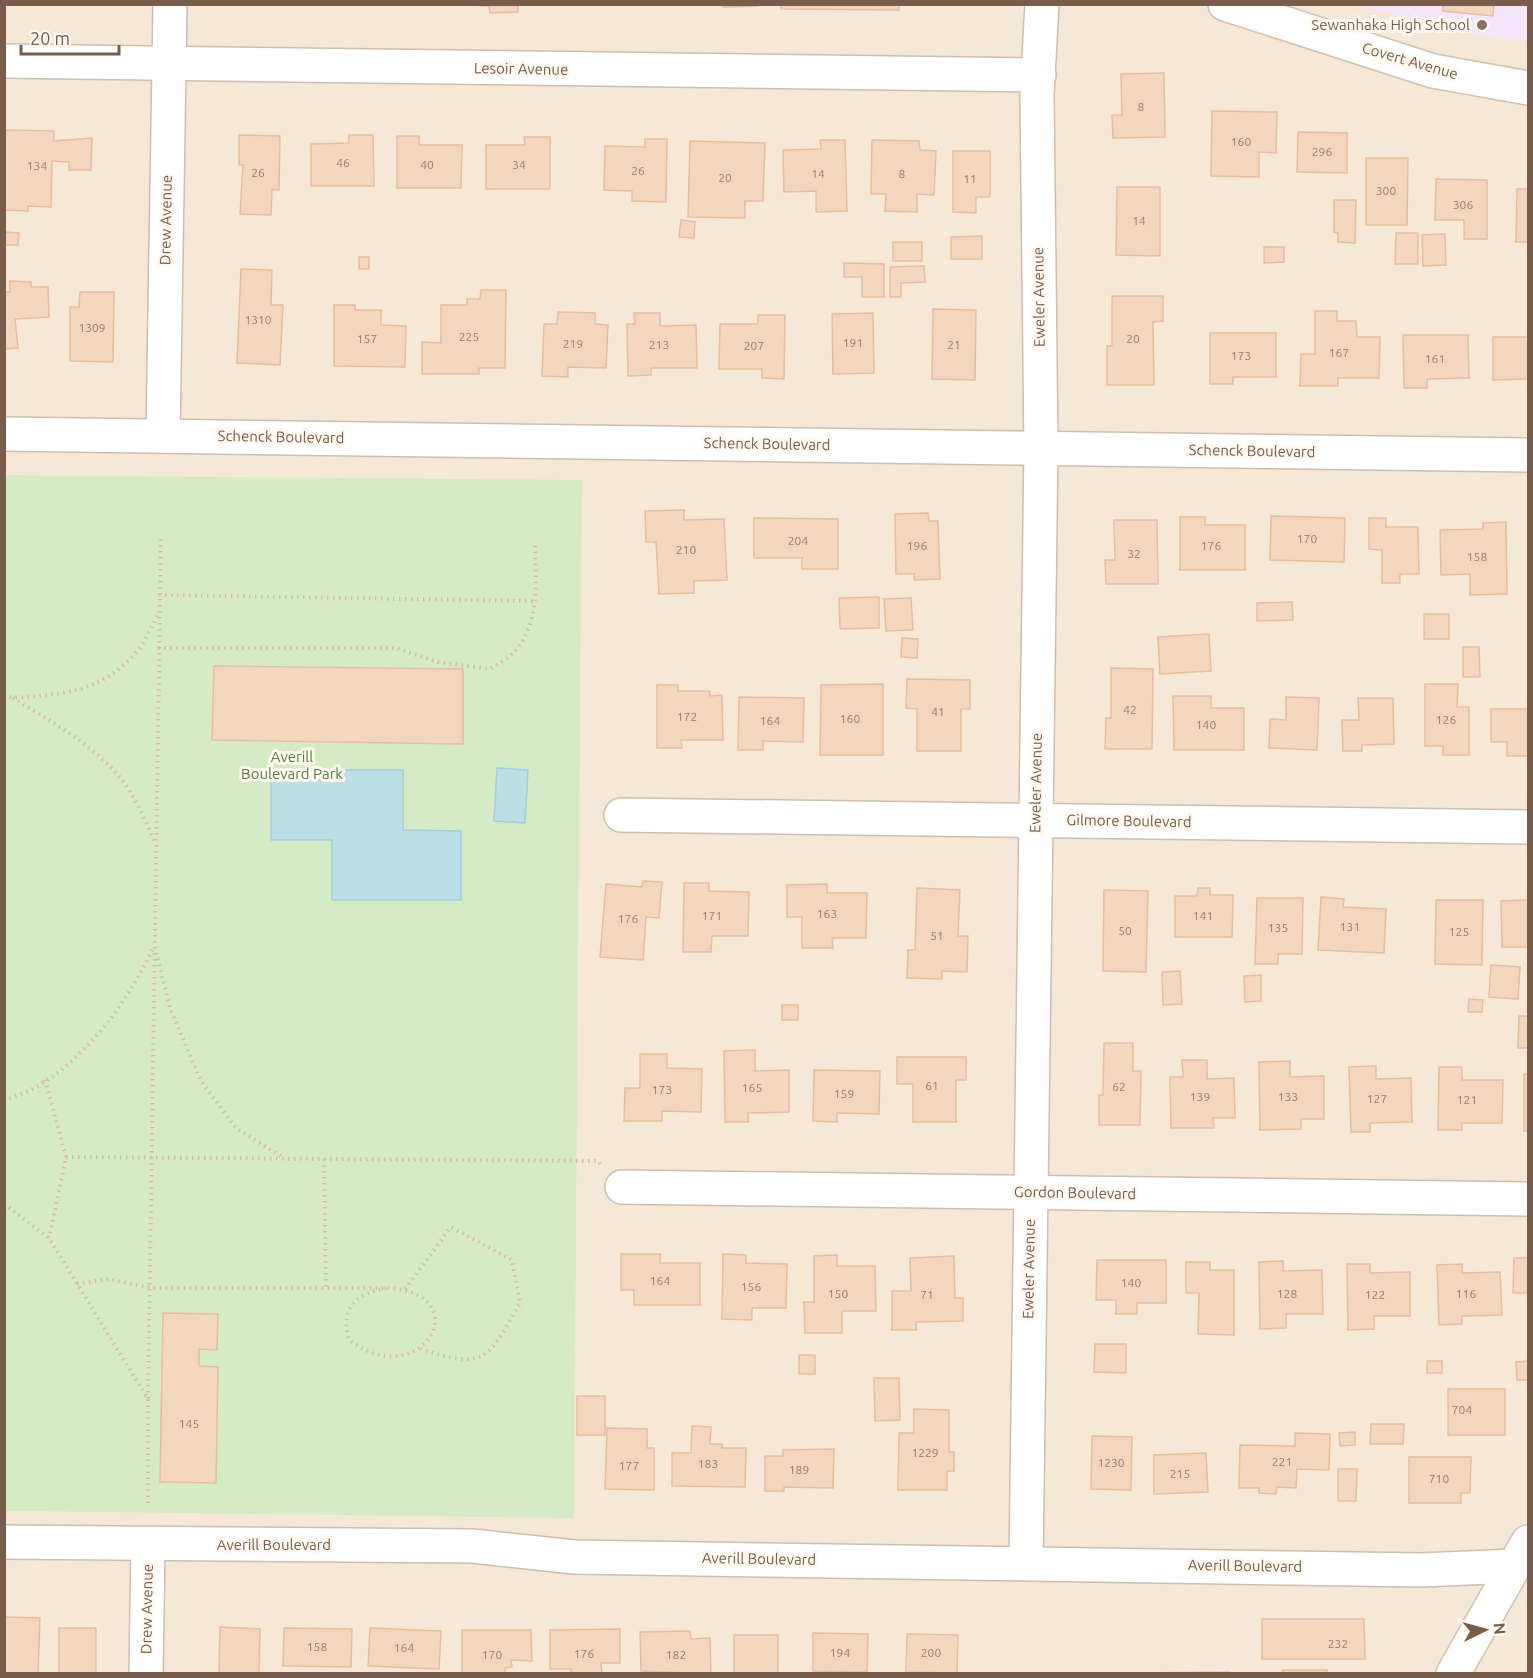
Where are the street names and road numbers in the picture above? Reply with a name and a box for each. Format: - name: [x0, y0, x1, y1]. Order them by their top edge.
- street label: Covert Avenue: [1360, 39, 1460, 82]
- street label: Lesoir Avenue: [474, 59, 568, 78]
- street label: Drew Avenue: [156, 175, 175, 265]
- street label: Eweler Avenue: [1029, 247, 1048, 347]
- street label: Schenck Boulevard: [217, 427, 345, 446]
- street label: Schenck Boulevard: [703, 434, 831, 453]
- street label: Schenck Boulevard: [1188, 441, 1316, 460]
- street label: Eweler Avenue: [1026, 733, 1045, 833]
- street label: Gilmore Boulevard: [1066, 811, 1192, 830]
- street label: Gordon Boulevard: [1014, 1183, 1136, 1202]
- street label: Eweler Avenue: [1019, 1219, 1038, 1319]
- street label: Averill Boulevard: [217, 1536, 331, 1553]
- street label: Averill Boulevard: [702, 1549, 816, 1568]
- street label: Averill Boulevard: [1188, 1556, 1302, 1575]
- street label: Drew Avenue: [137, 1564, 156, 1654]

